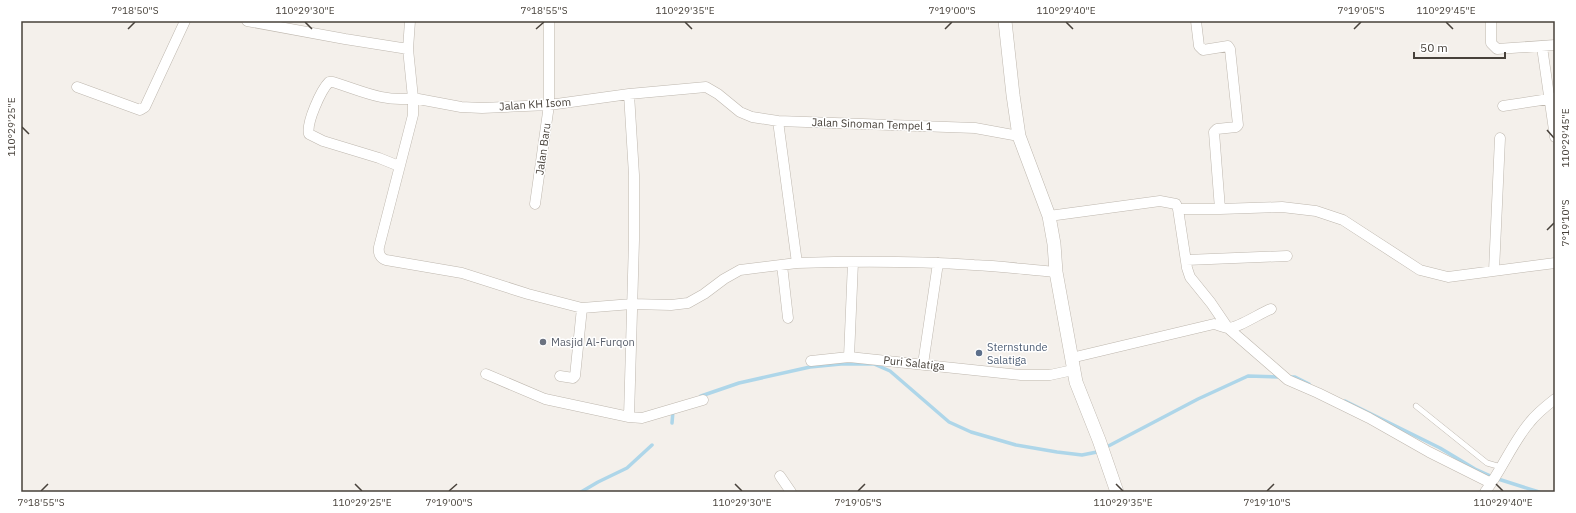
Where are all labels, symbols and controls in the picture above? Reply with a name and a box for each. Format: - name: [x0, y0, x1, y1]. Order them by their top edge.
- text: 7°18'50"S: [111, 4, 159, 17]
- text: 110°29'30"E: [275, 4, 335, 17]
- text: 7°18'55"S: [520, 4, 568, 17]
- text: 110°29'35"E: [655, 4, 715, 17]
- text: 7°19'00"S: [928, 4, 976, 17]
- text: 110°29'40"E: [1036, 4, 1096, 17]
- text: 7°19'05"S: [1337, 4, 1385, 17]
- text: 110°29'45"E: [1416, 4, 1476, 17]
- scale bar: [1414, 34, 1505, 60]
- text: 50 m: [1420, 40, 1448, 55]
- street label: Jalan KH Isom: [499, 95, 571, 113]
- text: 110°29'25"E: [5, 97, 18, 157]
- text: 110°29'45"E: [1559, 108, 1572, 168]
- street label: Jalan Sinoman Tempel 1: [811, 115, 933, 133]
- street label: Jalan Baru: [532, 122, 554, 176]
- text: 7°19'10"S: [1559, 199, 1572, 247]
- place label: Masjid Al-Furqon: [551, 335, 635, 349]
- marker: Masjid Al-Furqon: [538, 337, 548, 347]
- place label: Sternstunde Salatiga: [987, 340, 1048, 367]
- marker: Sternstunde Salatiga: [974, 348, 984, 358]
- street label: Puri Salatiga: [883, 353, 946, 373]
- text: 7°18'55"S: [17, 496, 65, 509]
- text: 110°29'25"E: [332, 496, 392, 509]
- text: 7°19'00"S: [425, 496, 473, 509]
- text: 110°29'30"E: [712, 496, 772, 509]
- text: 7°19'05"S: [834, 496, 882, 509]
- text: 110°29'35"E: [1093, 496, 1153, 509]
- text: 7°19'10"S: [1243, 496, 1291, 509]
- text: 110°29'40"E: [1473, 496, 1533, 509]

